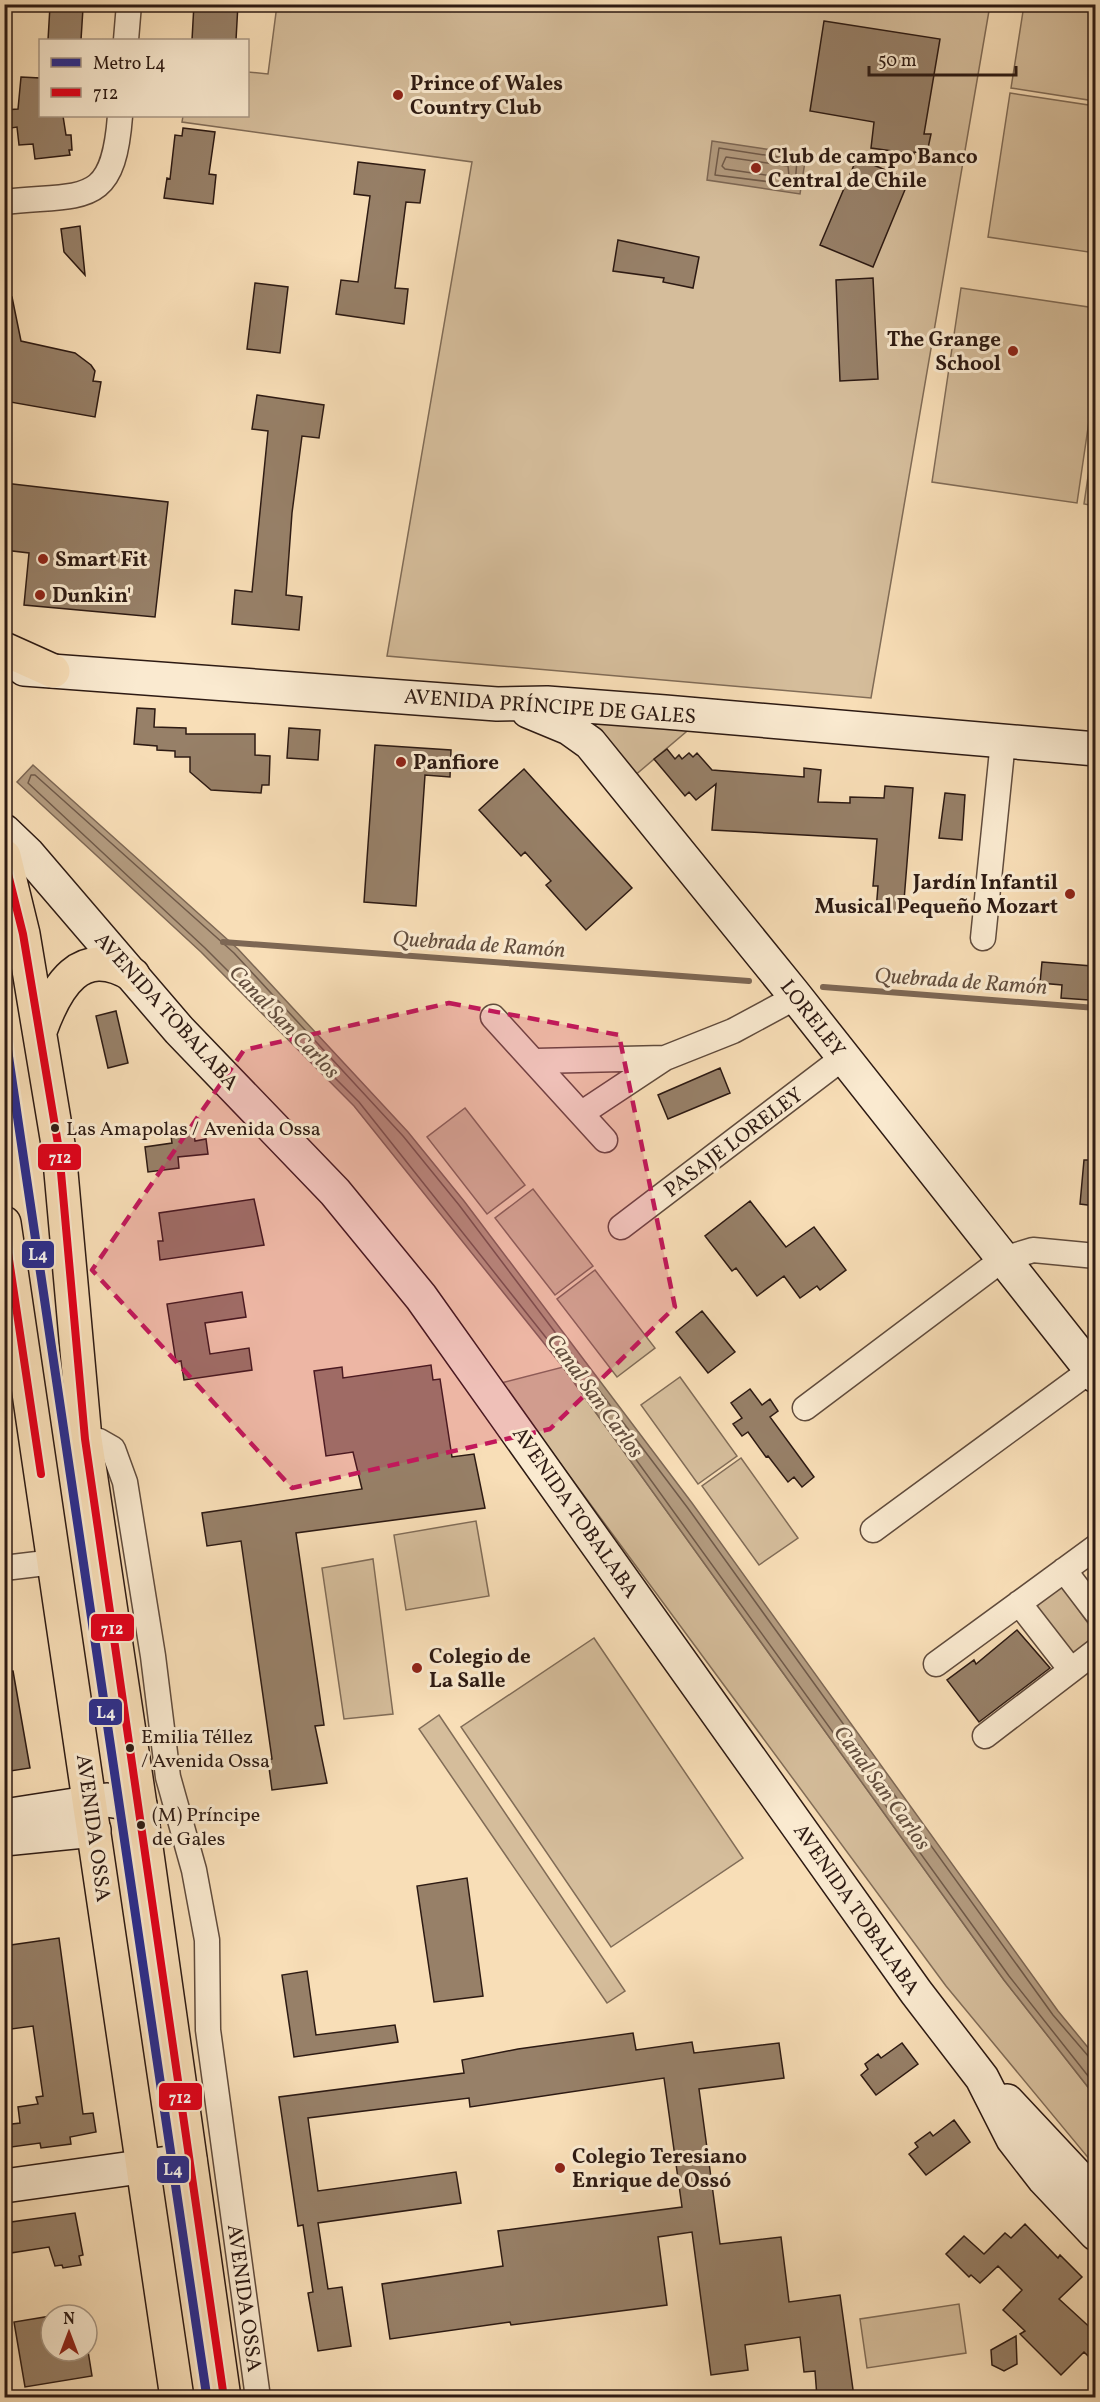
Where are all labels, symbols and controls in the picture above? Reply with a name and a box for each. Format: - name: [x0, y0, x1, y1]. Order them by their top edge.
- legend: [39, 39, 249, 117]
- scale bar: [869, 39, 1016, 77]
- text: 50 m: [878, 49, 917, 74]
- text: Metro L4: [93, 52, 166, 77]
- place label: Prince of Wales Country Club: [410, 70, 563, 123]
- text: 712: [93, 82, 118, 107]
- marker: Prince of Wales Country Club: [391, 88, 405, 102]
- place label: Club de campo Banco Central de Chile: [768, 143, 978, 196]
- marker: Club de campo Banco Central de Chile: [749, 161, 763, 175]
- place label: The Grange School: [887, 326, 1001, 379]
- marker: The Grange School: [1006, 344, 1020, 358]
- place label: Smart Fit: [55, 546, 148, 575]
- marker: Smart Fit: [36, 552, 50, 566]
- place label: Dunkin': [52, 582, 131, 611]
- marker: Dunkin': [33, 588, 47, 602]
- street label: AVENIDA PRÍNCIPE DE GALES: [403, 683, 697, 732]
- place label: Panfiore: [413, 749, 499, 778]
- marker: Panfiore: [394, 755, 408, 769]
- place label: Jardín Infantil Musical Pequeño Mozart: [815, 869, 1058, 922]
- marker: Jardín Infantil Musical Pequeño Mozart: [1063, 887, 1077, 901]
- water label: Quebrada de Ramón: [391, 924, 566, 967]
- street label: AVENIDA TOBALABA: [87, 927, 245, 1097]
- water label: Canal San Carlos: [221, 959, 346, 1087]
- water label: Quebrada de Ramón: [873, 961, 1048, 1004]
- street label: LORELEY: [772, 974, 851, 1064]
- street label: PASAJE LORELEY: [658, 1081, 809, 1205]
- place label: Las Amapolas / Avenida Ossa: [66, 1116, 321, 1144]
- marker: Las Amapolas / Avenida Ossa: [49, 1122, 61, 1134]
- line badge: 712: [37, 1143, 82, 1171]
- text: 712: [49, 1148, 71, 1170]
- line badge: L4: [21, 1240, 55, 1269]
- text: L4: [28, 1245, 48, 1267]
- water label: Canal San Carlos: [538, 1328, 650, 1465]
- street label: AVENIDA TOBALABA: [505, 1421, 645, 1605]
- line badge: 712: [90, 1613, 135, 1642]
- text: 712: [101, 1619, 123, 1641]
- place label: Colegio de La Salle: [429, 1643, 531, 1696]
- marker: Colegio de La Salle: [410, 1661, 424, 1675]
- line badge: L4: [88, 1698, 123, 1726]
- text: L4: [96, 1703, 116, 1725]
- water label: Canal San Carlos: [825, 1720, 937, 1857]
- place label: Emilia Téllez / Avenida Ossa: [141, 1724, 270, 1776]
- marker: Emilia Téllez / Avenida Ossa: [124, 1742, 136, 1754]
- street label: AVENIDA OSSA: [68, 1752, 117, 1904]
- place label: (M) Príncipe de Gales: [152, 1802, 260, 1854]
- street label: AVENIDA TOBALABA: [786, 1818, 926, 2002]
- marker: (M) Príncipe de Gales: [135, 1819, 147, 1831]
- line badge: 712: [158, 2082, 203, 2111]
- text: 712: [169, 2088, 191, 2110]
- place label: Colegio Teresiano Enrique de Ossó: [572, 2143, 747, 2196]
- line badge: L4: [156, 2155, 190, 2184]
- text: L4: [163, 2160, 183, 2182]
- marker: Colegio Teresiano Enrique de Ossó: [553, 2161, 567, 2175]
- street label: AVENIDA OSSA: [219, 2222, 268, 2374]
- north arrow: [39, 2303, 99, 2363]
- text: N: [63, 2309, 75, 2331]

